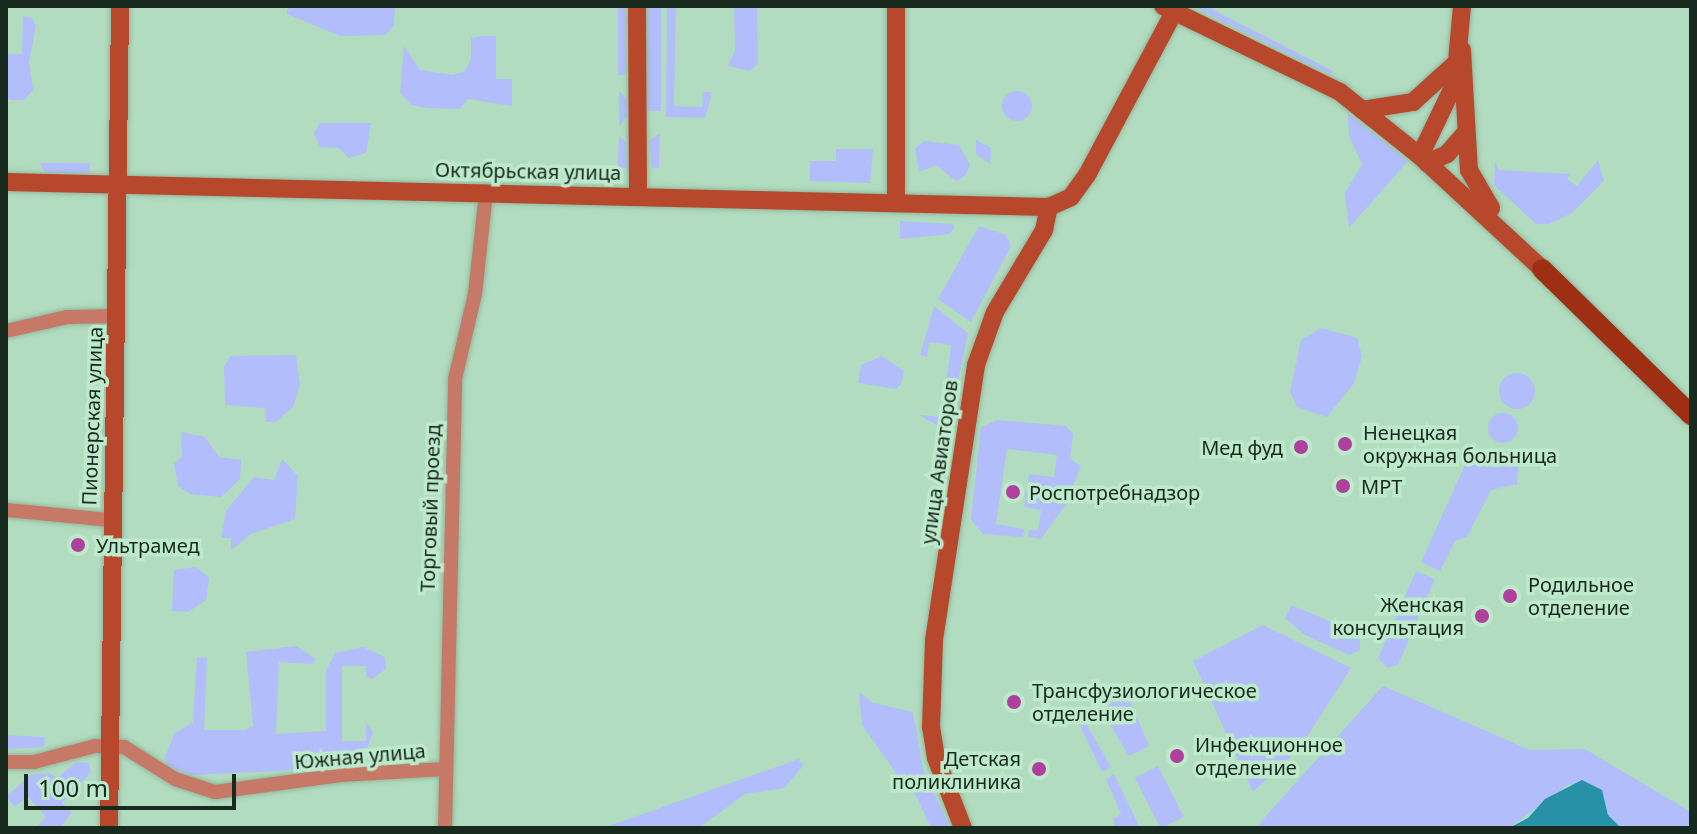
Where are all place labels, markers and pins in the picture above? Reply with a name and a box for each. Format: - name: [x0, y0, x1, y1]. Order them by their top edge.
- place label: Ненецкая окружная больница: [1363, 420, 1557, 467]
- marker: Ненецкая окружная больница: [1334, 433, 1356, 455]
- place label: Мед фуд: [1201, 435, 1283, 459]
- marker: Мед фуд: [1290, 436, 1312, 458]
- place label: МРТ: [1361, 474, 1402, 498]
- marker: МРТ: [1332, 475, 1354, 497]
- place label: Роспотребнадзор: [1029, 480, 1200, 504]
- marker: Роспотребнадзор: [1004, 483, 1022, 501]
- place label: Ультрамед: [96, 533, 200, 557]
- marker: Ультрамед: [67, 534, 89, 556]
- place label: Родильное отделение: [1528, 572, 1634, 619]
- marker: Родильное отделение: [1499, 585, 1521, 607]
- place label: Женская консультация: [1333, 592, 1464, 639]
- marker: Женская консультация: [1471, 605, 1493, 627]
- place label: Трансфузиологическое отделение: [1032, 678, 1257, 725]
- marker: Трансфузиологическое отделение: [1003, 691, 1025, 713]
- place label: Инфекционное отделение: [1195, 732, 1343, 779]
- marker: Инфекционное отделение: [1166, 745, 1188, 767]
- place label: Детская поликлиника: [892, 746, 1021, 793]
- marker: Детская поликлиника: [1028, 758, 1050, 780]

